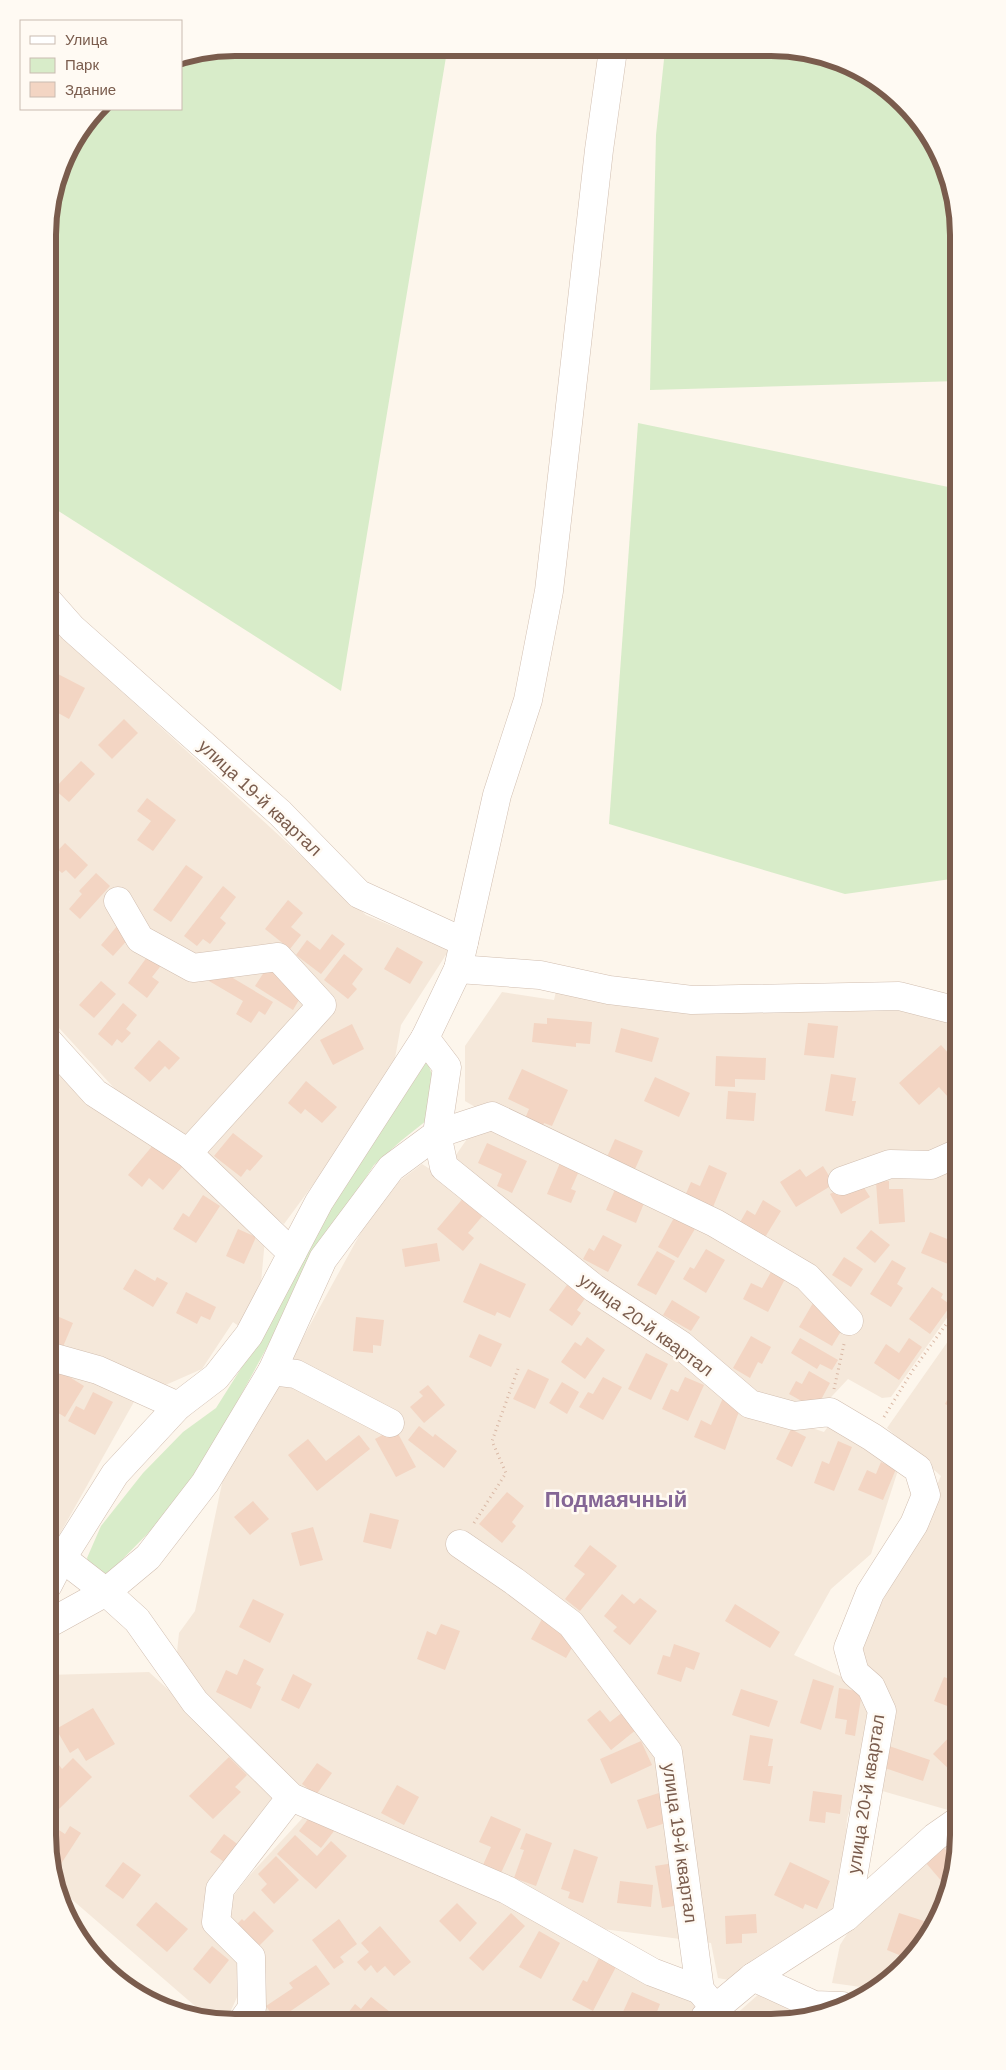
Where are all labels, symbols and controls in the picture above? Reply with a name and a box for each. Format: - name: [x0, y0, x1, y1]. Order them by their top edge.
- legend: [20, 20, 182, 110]
- text: Улица: [65, 31, 108, 48]
- text: Парк: [65, 56, 99, 73]
- text: Здание: [65, 81, 116, 98]
- street label: улица 19-й квартал: [194, 736, 326, 860]
- street label: улица 20-й квартал: [575, 1270, 717, 1380]
- district label: Подмаячный: [545, 1487, 687, 1512]
- street label: улица 20-й квартал: [844, 1713, 888, 1875]
- street label: улица 19-й квартал: [659, 1762, 701, 1924]

